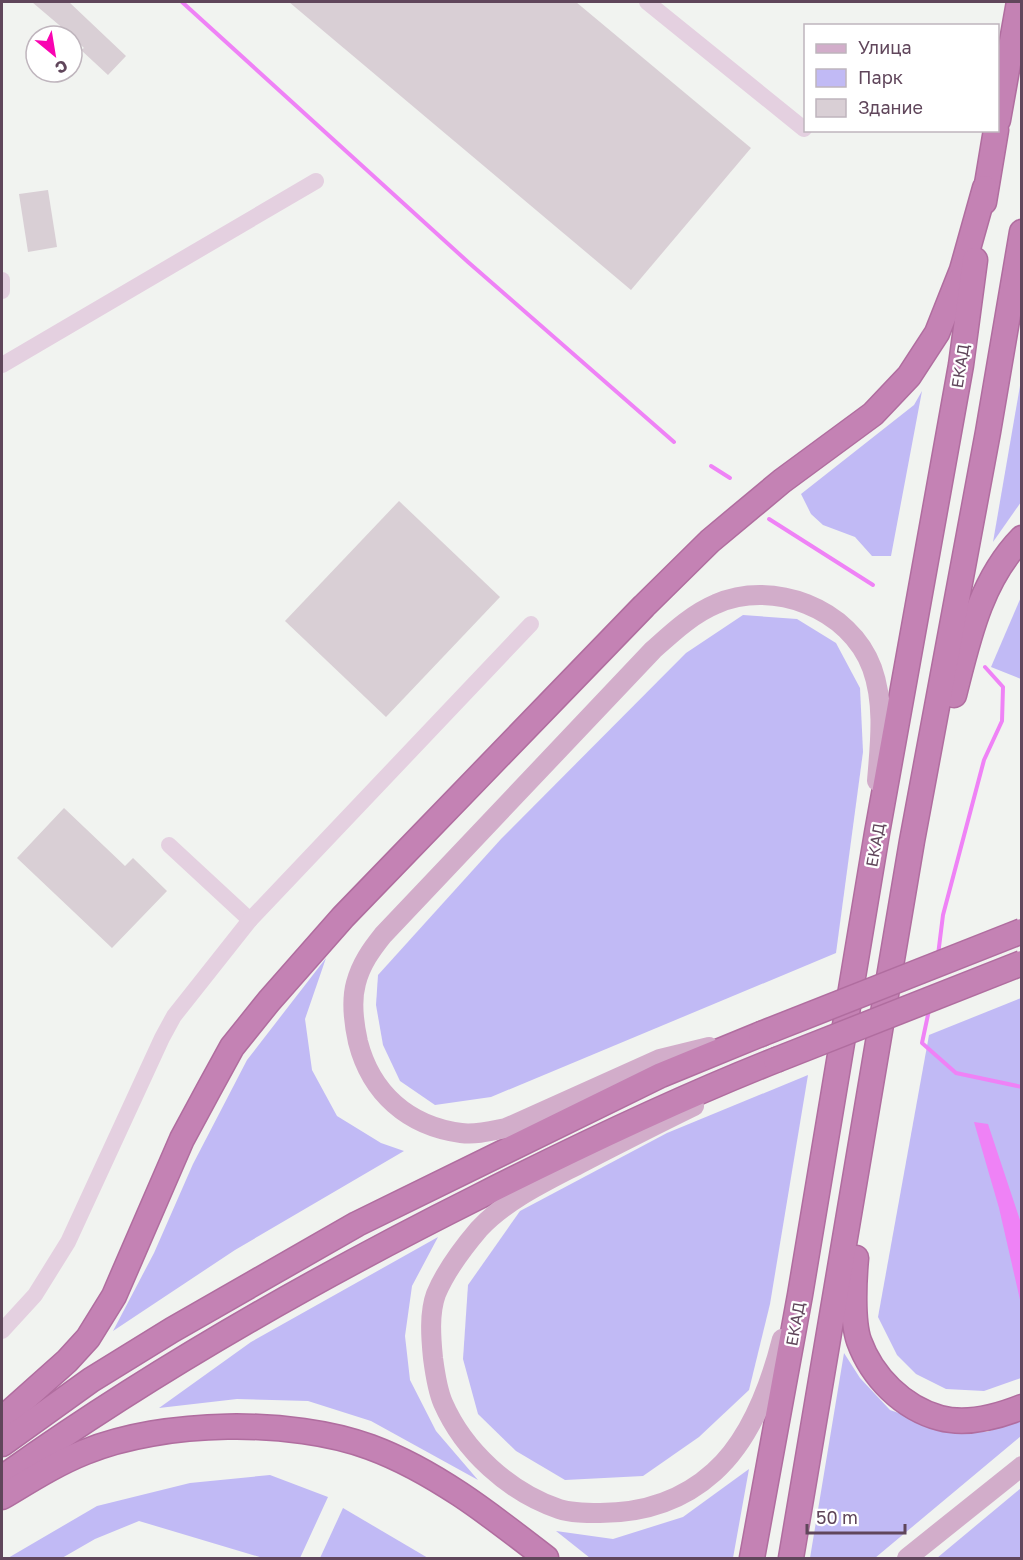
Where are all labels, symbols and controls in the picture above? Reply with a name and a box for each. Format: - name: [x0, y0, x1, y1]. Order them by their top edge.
- north arrow: [24, 24, 84, 84]
- legend: [804, 24, 999, 132]
- text: Улица: [858, 36, 912, 58]
- text: С: [52, 55, 71, 78]
- text: Парк: [858, 66, 903, 88]
- text: Здание: [858, 96, 923, 118]
- street label: ЕКАД: [947, 342, 973, 389]
- street label: ЕКАД: [861, 821, 889, 868]
- street label: ЕКАД: [781, 1300, 809, 1347]
- scale bar: [807, 1497, 904, 1535]
- text: 50 m: [816, 1506, 858, 1528]

